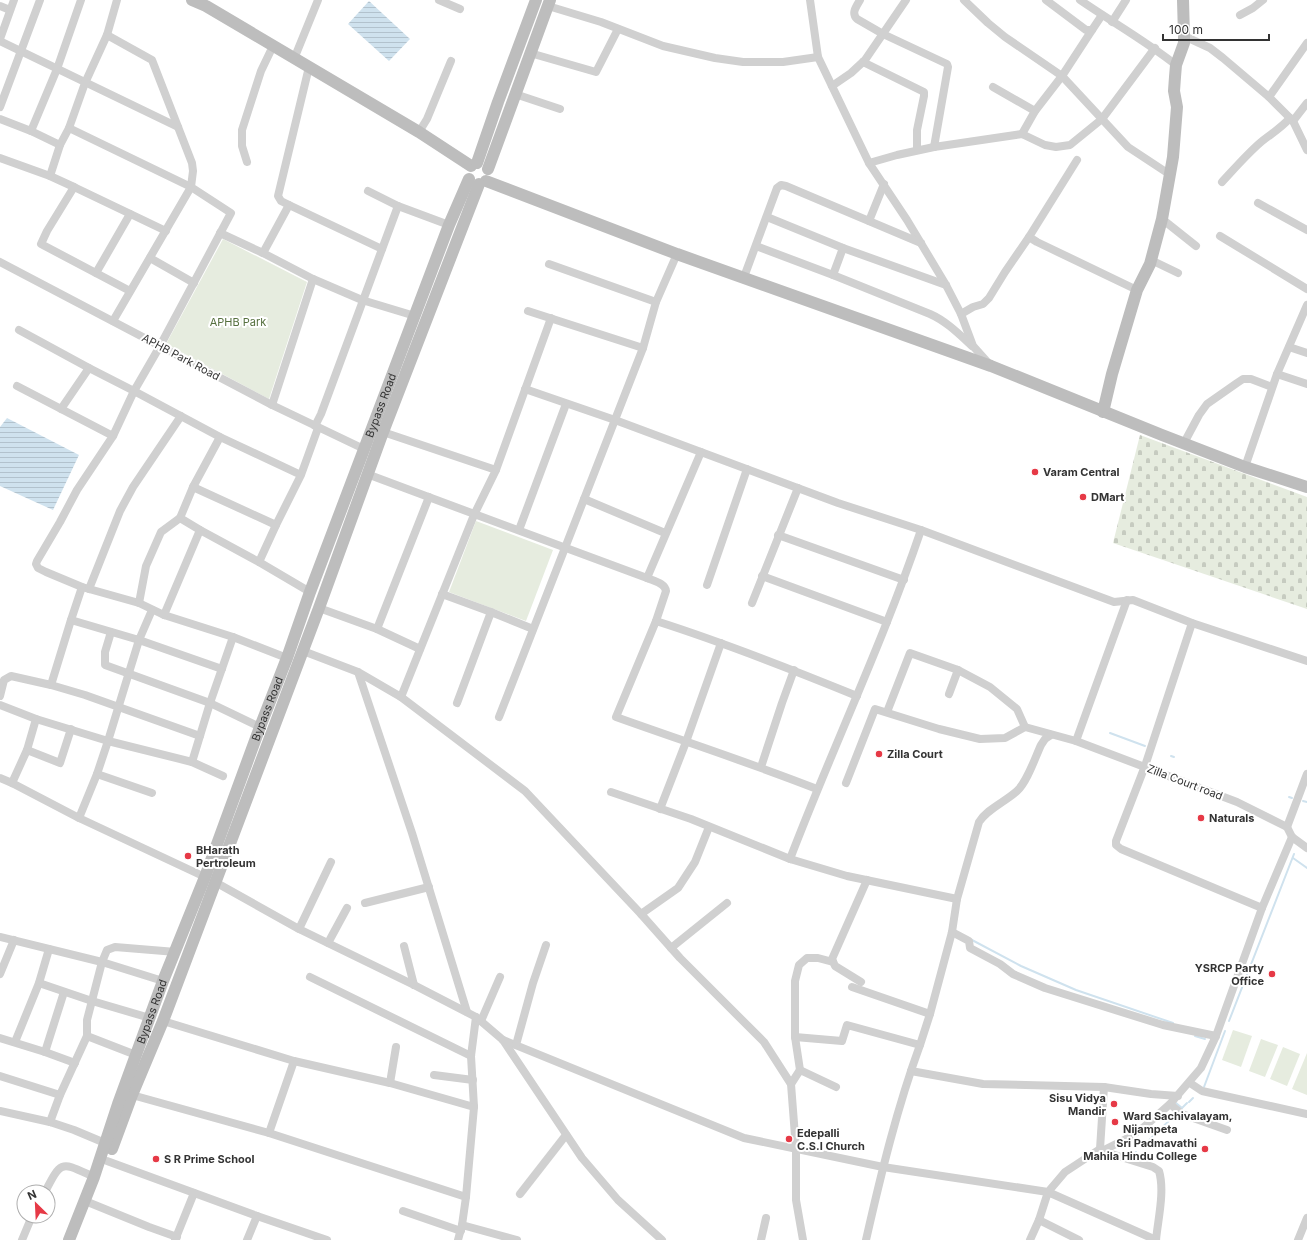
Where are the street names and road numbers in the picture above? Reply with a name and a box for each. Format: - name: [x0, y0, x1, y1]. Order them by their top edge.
- street label: APHB Park Road: [140, 331, 222, 383]
- street label: Bypass Road: [362, 371, 399, 440]
- street label: Bypass Road: [248, 675, 286, 743]
- street label: Zilla Court road: [1145, 761, 1225, 803]
- street label: Bypass Road: [134, 977, 170, 1046]

